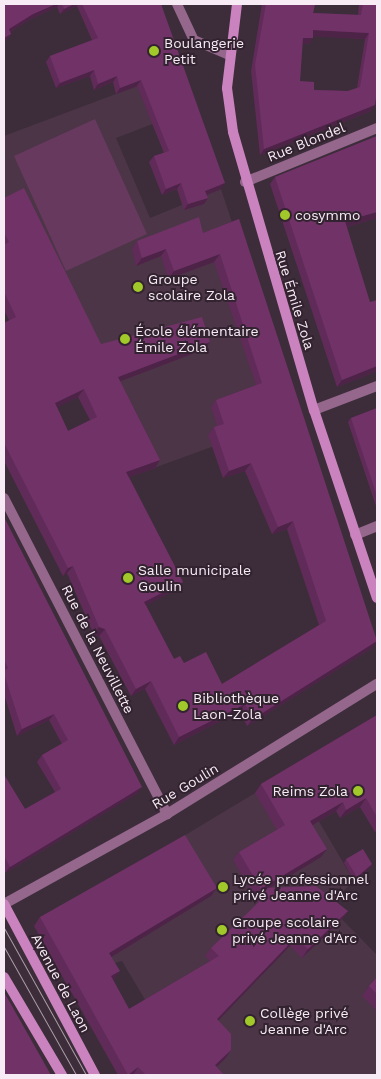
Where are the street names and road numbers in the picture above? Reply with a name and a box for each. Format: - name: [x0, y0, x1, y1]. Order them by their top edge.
- street label: Rue Blondel: [265, 119, 347, 165]
- street label: Rue Émile Zola: [272, 248, 318, 352]
- street label: Rue de la Neuvillette: [58, 582, 138, 716]
- street label: Rue Goulin: [149, 760, 221, 812]
- street label: Avenue de Laon: [28, 931, 94, 1035]

